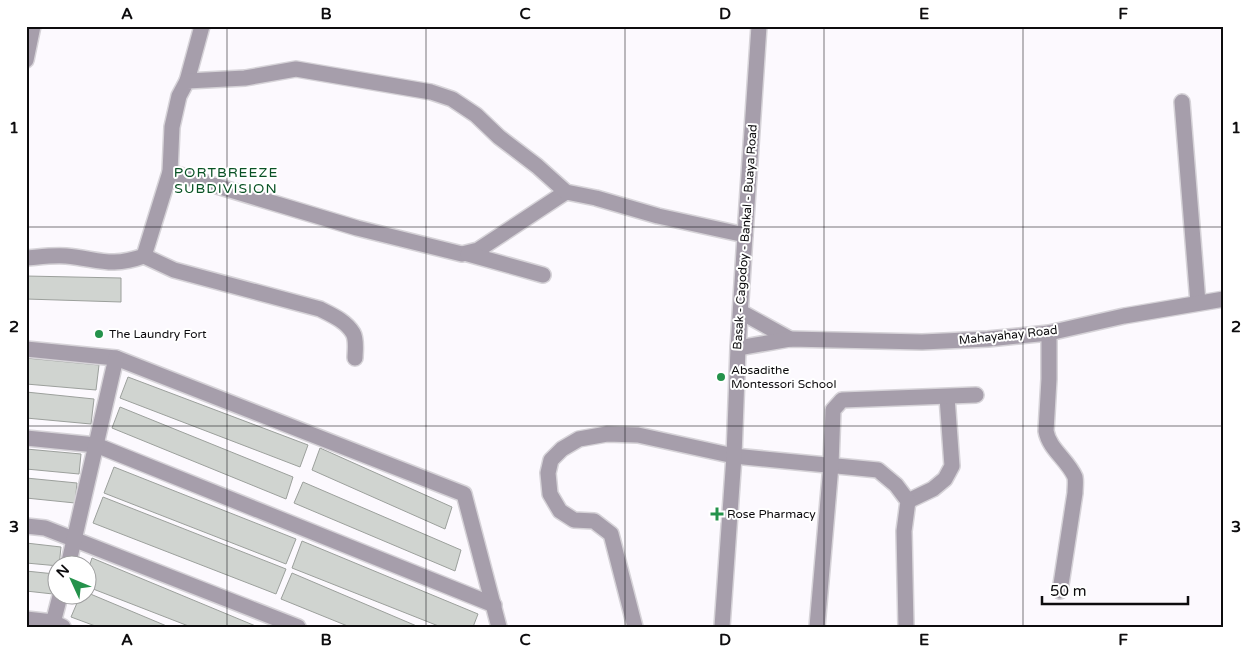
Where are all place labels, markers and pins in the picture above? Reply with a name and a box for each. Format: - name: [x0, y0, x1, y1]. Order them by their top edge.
- place label: The Laundry Fort: [109, 327, 207, 341]
- marker: The Laundry Fort: [93, 328, 105, 340]
- place label: Absadithe Montessori School: [731, 363, 836, 391]
- marker: Absadithe Montessori School: [715, 371, 727, 383]
- place label: Rose Pharmacy: [727, 507, 816, 521]
- marker: Rose Pharmacy: [711, 508, 723, 520]

